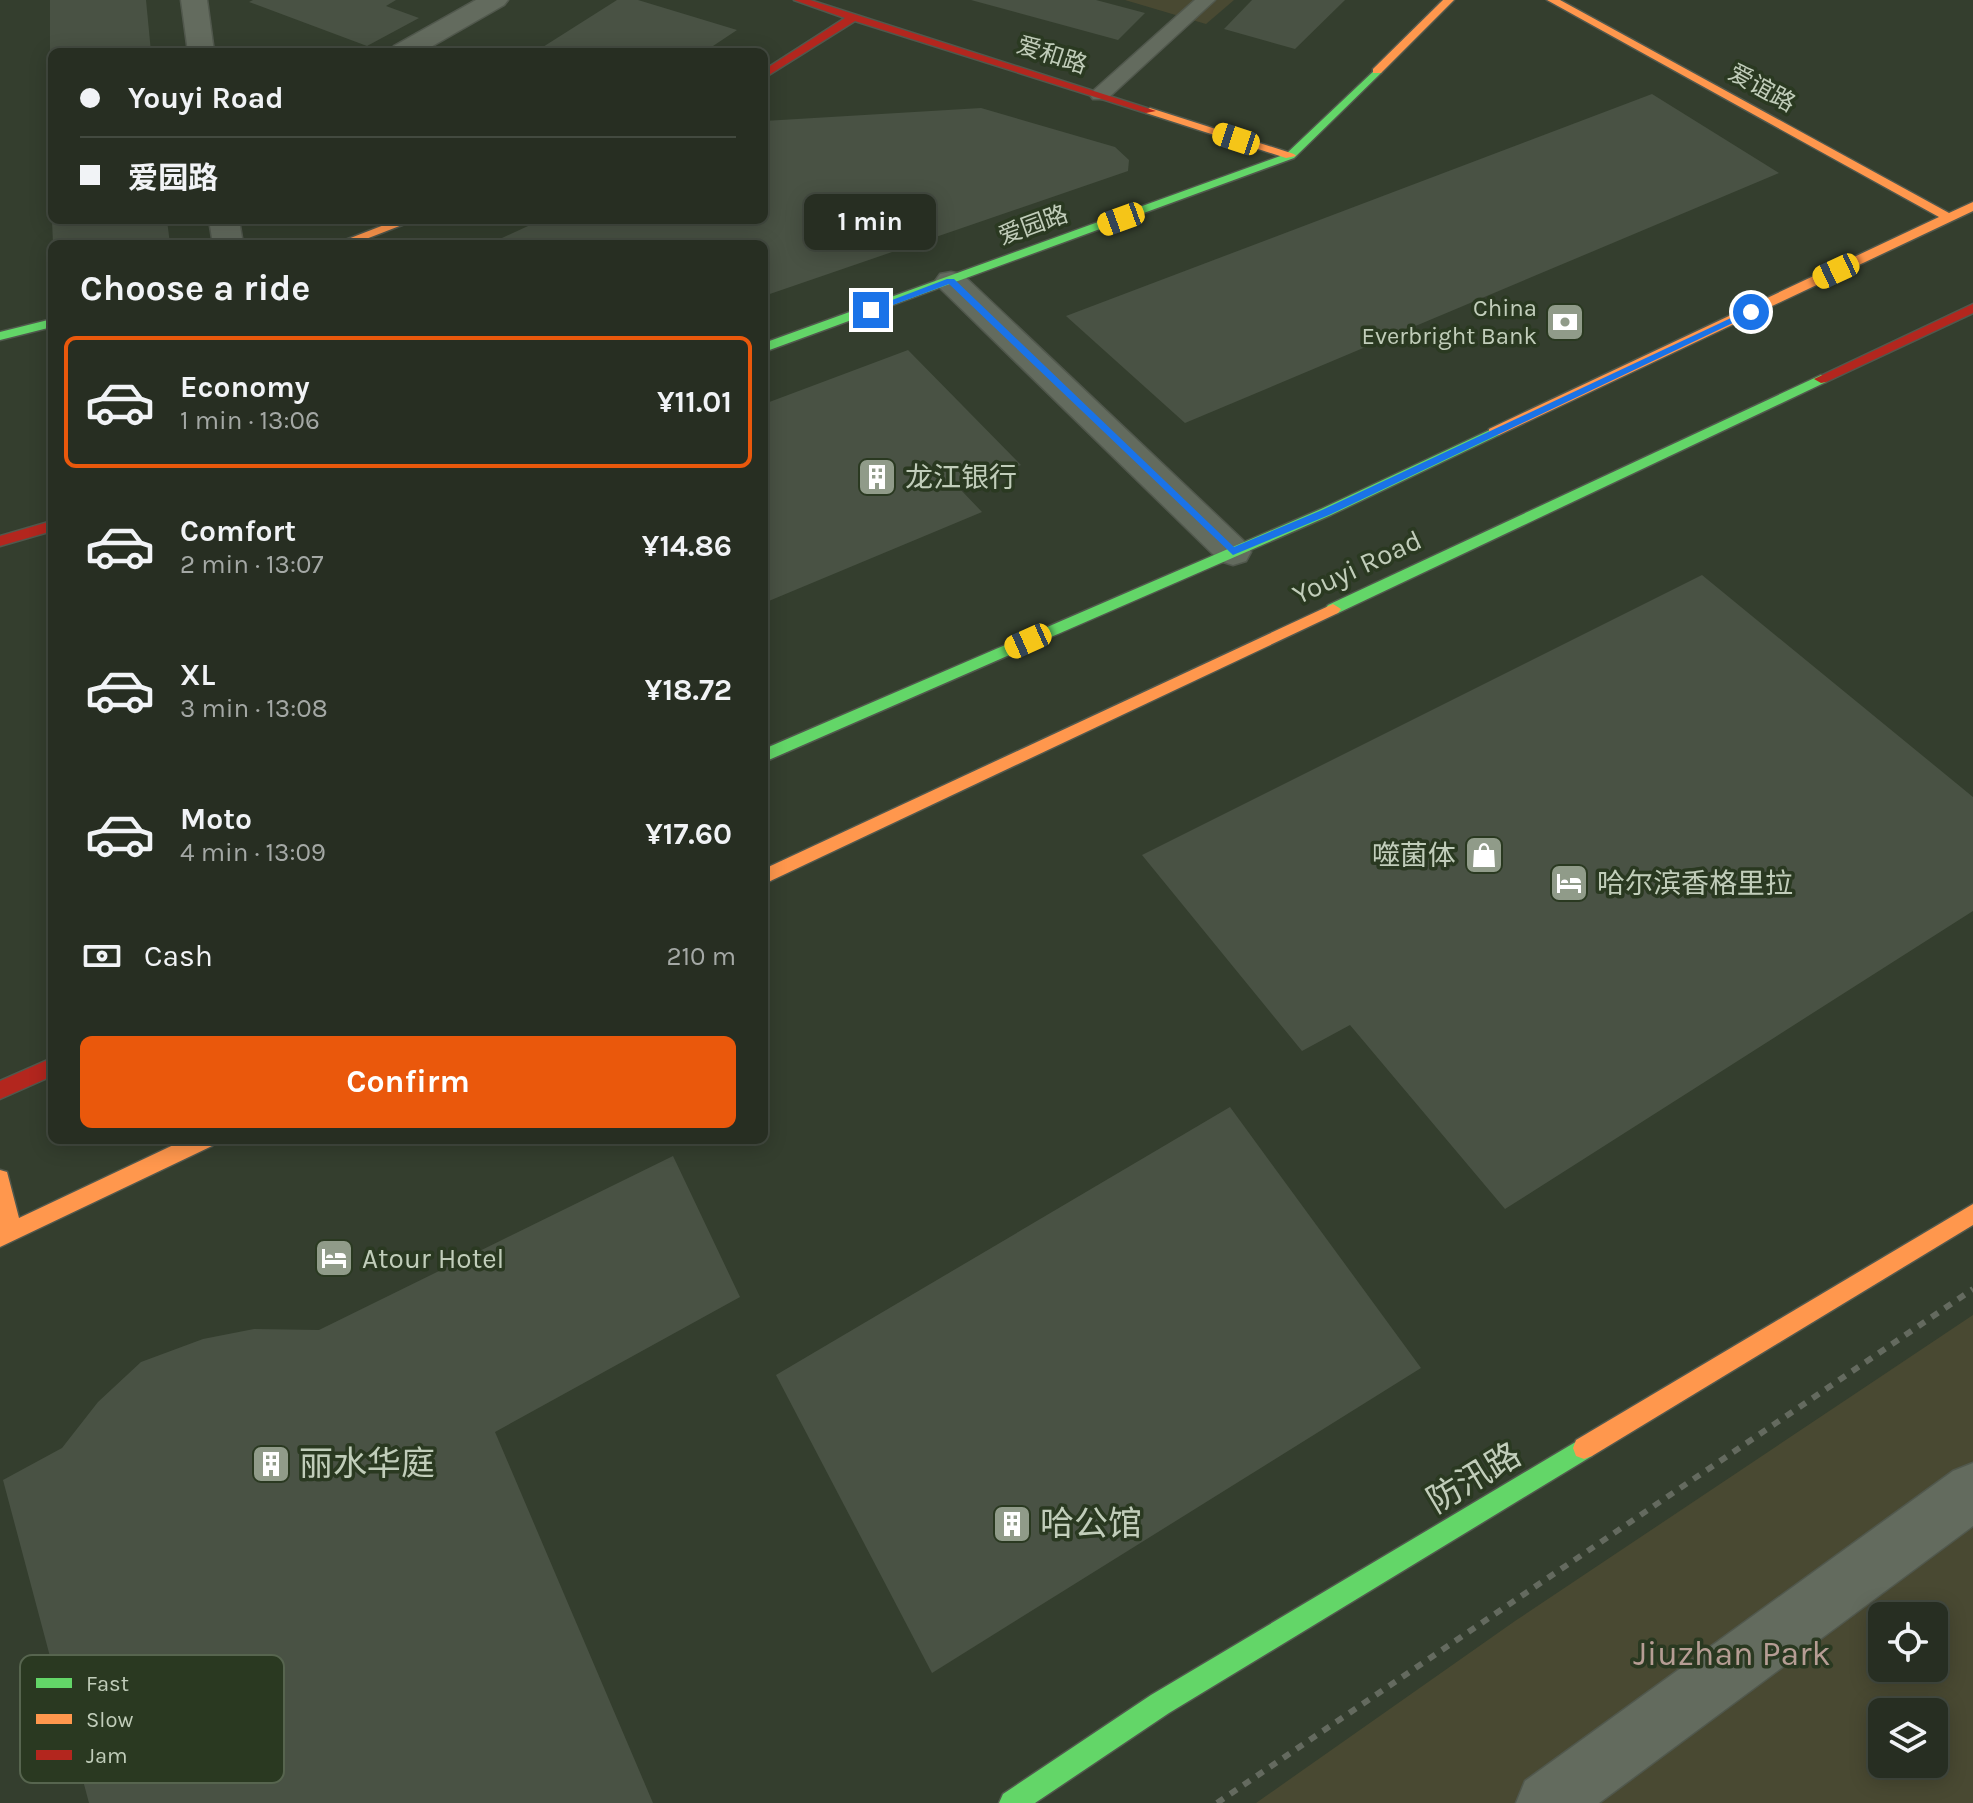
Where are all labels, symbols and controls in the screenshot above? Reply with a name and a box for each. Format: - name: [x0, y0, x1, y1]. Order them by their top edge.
- street label: 爱和路: [1013, 31, 1091, 79]
- street label: 爱谊路: [1724, 58, 1800, 118]
- text: Youyi Road: [128, 80, 284, 116]
- car: [1209, 120, 1263, 158]
- text: 爱园路: [128, 160, 218, 196]
- callout: 1 min: [805, 194, 937, 250]
- street label: 爱园路: [994, 200, 1072, 250]
- car: [1094, 200, 1148, 238]
- text: 1 min: [837, 206, 903, 237]
- car: [1809, 250, 1863, 292]
- text: Choose a ride: [80, 267, 310, 309]
- route end: [853, 292, 889, 328]
- place label: China Everbright Bank: [1362, 294, 1537, 350]
- route start: [1733, 294, 1769, 330]
- bank icon: China Everbright Bank: [1544, 301, 1586, 343]
- icon: car: [84, 366, 156, 438]
- text: Economy: [180, 369, 310, 405]
- text: ¥11.01: [657, 384, 732, 420]
- text: 1 min · 13:06: [180, 405, 320, 436]
- building icon: 龙江银行: [856, 456, 898, 498]
- place label: 龙江银行: [905, 461, 1017, 494]
- icon: car: [84, 510, 156, 582]
- text: Comfort: [180, 513, 296, 549]
- street label: Youyi Road: [1287, 523, 1427, 611]
- text: ¥14.86: [642, 528, 732, 564]
- text: 2 min · 13:07: [180, 549, 324, 580]
- car: [1001, 620, 1055, 662]
- icon: car: [84, 654, 156, 726]
- text: XL: [180, 657, 215, 693]
- text: ¥18.72: [645, 672, 732, 708]
- text: 3 min · 13:08: [180, 693, 328, 724]
- icon: car: [84, 798, 156, 870]
- text: Moto: [180, 801, 252, 837]
- text: ¥17.60: [645, 816, 732, 852]
- shop icon: 噬菌体: [1463, 834, 1505, 876]
- text: 4 min · 13:09: [180, 837, 326, 868]
- place label: 噬菌体: [1372, 839, 1456, 872]
- hotel icon: 哈尔滨香格里拉: [1548, 862, 1590, 904]
- place label: 哈尔滨香格里拉: [1597, 867, 1793, 900]
- icon: cash: [80, 934, 124, 978]
- text: Cash: [144, 938, 213, 974]
- text: 210 m: [666, 941, 736, 972]
- button: Confirm: [80, 1036, 736, 1128]
- hotel icon: Atour Hotel: [313, 1237, 355, 1279]
- place label: Atour Hotel: [362, 1242, 504, 1275]
- street label: 防汛路: [1420, 1435, 1528, 1521]
- building icon: 丽水华庭: [250, 1443, 292, 1485]
- place label: 丽水华庭: [299, 1444, 435, 1484]
- building icon: 哈公馆: [991, 1503, 1033, 1545]
- place label: 哈公馆: [1040, 1504, 1142, 1544]
- map controls: [1868, 1602, 1948, 1778]
- button: locate: [1868, 1602, 1948, 1682]
- park label: Jiuzhan Park: [1633, 1634, 1831, 1674]
- legend: [20, 1655, 284, 1783]
- text: Fast: [86, 1671, 129, 1697]
- button: layers: [1868, 1698, 1948, 1778]
- text: Slow: [86, 1707, 133, 1733]
- text: Jam: [86, 1743, 128, 1769]

